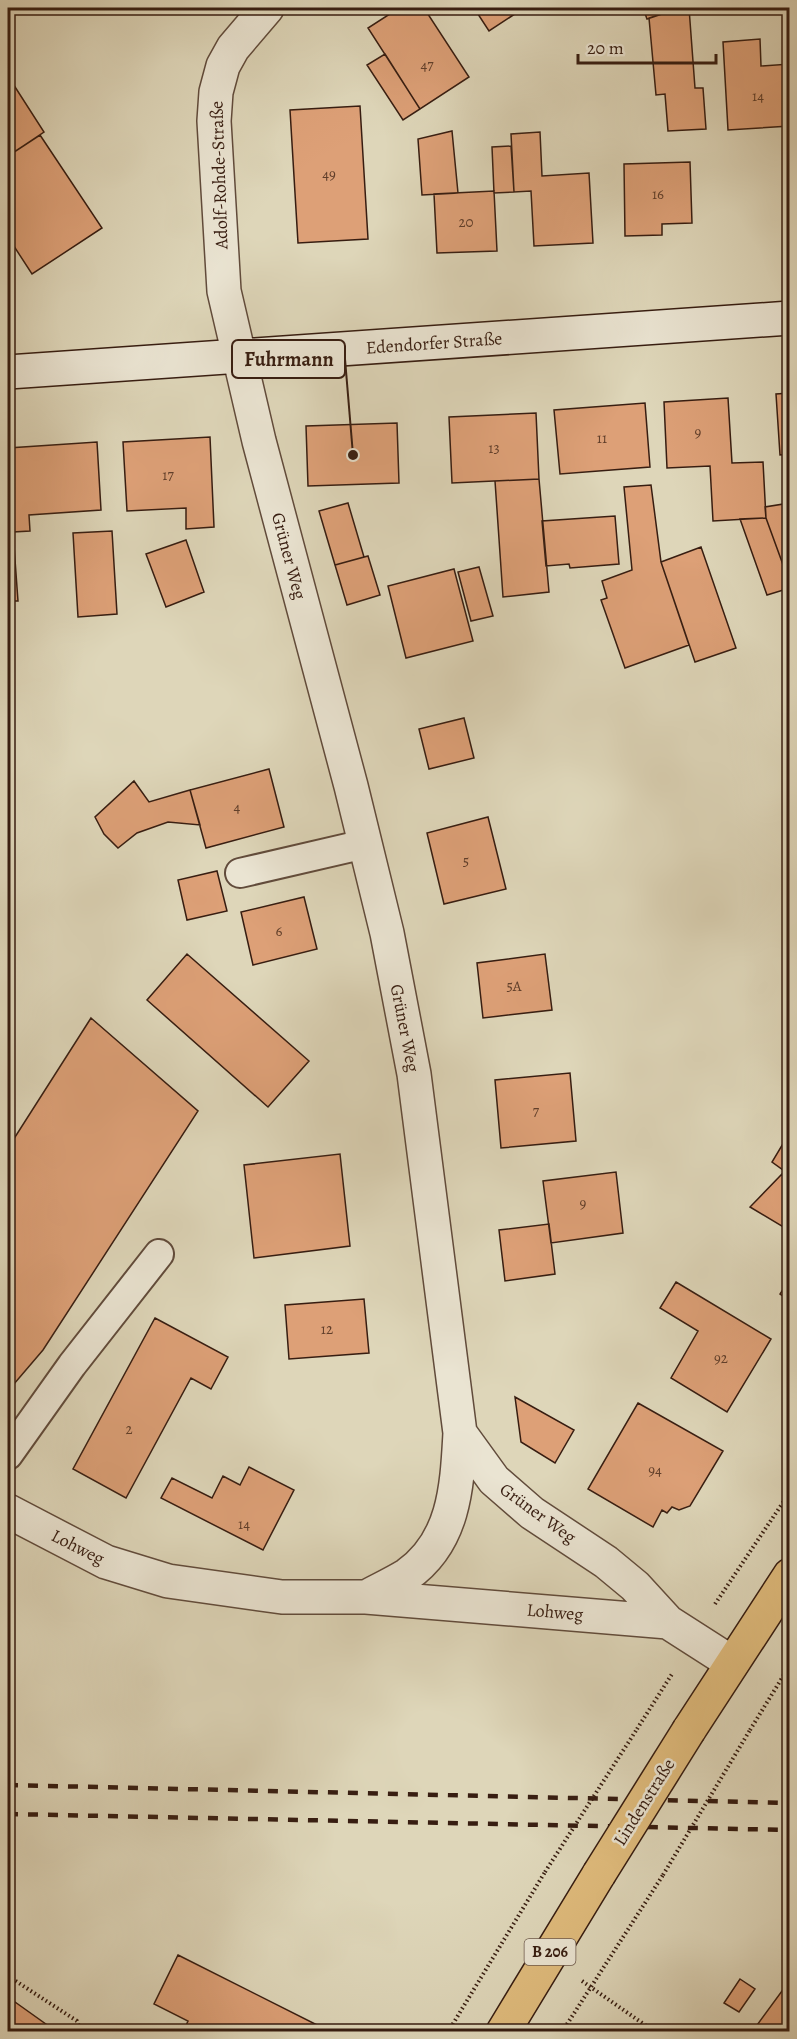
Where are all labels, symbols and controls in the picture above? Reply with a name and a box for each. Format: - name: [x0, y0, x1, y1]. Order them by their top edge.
- scale bar: [578, 27, 716, 65]
- text: 20 m: [587, 36, 624, 60]
- house number: 47: [420, 55, 434, 75]
- house number: 14: [752, 86, 764, 106]
- street label: Adolf-Rohde-Straße: [204, 100, 234, 251]
- house number: 49: [322, 164, 336, 184]
- house number: 16: [652, 184, 664, 204]
- house number: 20: [458, 212, 474, 232]
- street label: Edendorfer Straße: [365, 326, 503, 360]
- callout: Fuhrmann: [232, 340, 345, 378]
- text: Fuhrmann: [244, 346, 334, 373]
- house number: 9: [695, 422, 702, 442]
- house number: 11: [597, 428, 607, 448]
- house number: 13: [488, 438, 500, 458]
- house number: 17: [162, 465, 174, 485]
- street label: Grüner Weg: [266, 510, 312, 602]
- house number: 4: [234, 797, 241, 817]
- house number: 5: [463, 851, 469, 871]
- house number: 6: [276, 921, 283, 941]
- house number: 5A: [506, 976, 522, 996]
- street label: Grüner Weg: [385, 982, 425, 1074]
- house number: 7: [533, 1101, 540, 1121]
- house number: 9: [580, 1193, 587, 1213]
- house number: 12: [321, 1319, 333, 1339]
- house number: 92: [714, 1348, 728, 1368]
- house number: 2: [125, 1419, 133, 1439]
- house number: 94: [648, 1460, 662, 1480]
- street label: Grüner Weg: [495, 1477, 581, 1549]
- house number: 14: [238, 1514, 250, 1534]
- street label: Lohweg: [47, 1523, 109, 1571]
- street label: Lohweg: [526, 1598, 584, 1626]
- street label: Lindenstraße: [608, 1754, 680, 1850]
- road number: B 206: [524, 1939, 576, 1965]

